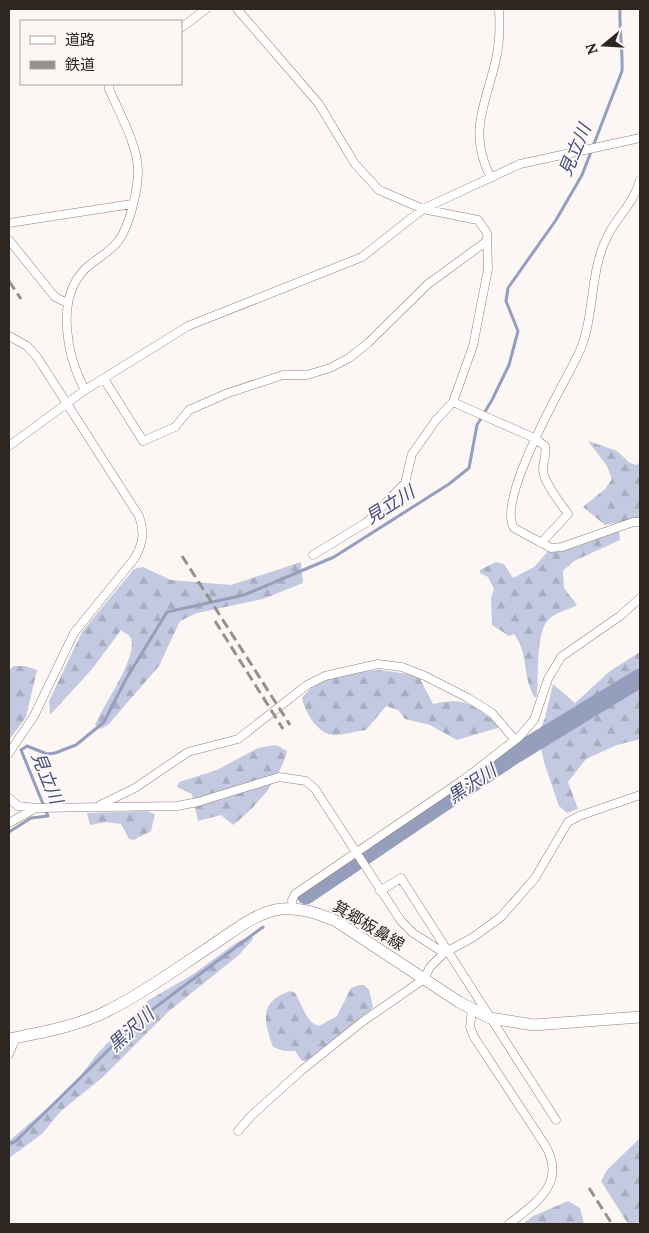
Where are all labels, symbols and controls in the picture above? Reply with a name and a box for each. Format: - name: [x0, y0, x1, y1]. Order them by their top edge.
- legend: [20, 20, 182, 85]
- north arrow: [579, 20, 629, 70]
- text: 道路: [65, 30, 95, 49]
- text: N: [581, 41, 602, 57]
- text: 鉄道: [65, 55, 95, 74]
- water label: 見立川: [553, 119, 596, 179]
- water label: 見立川: [361, 479, 420, 529]
- water label: 見立川: [27, 748, 69, 809]
- water label: 黒沢川: [443, 758, 502, 808]
- street label: 箕郷板鼻線: [330, 896, 408, 954]
- water label: 黒沢川: [103, 1002, 160, 1056]

